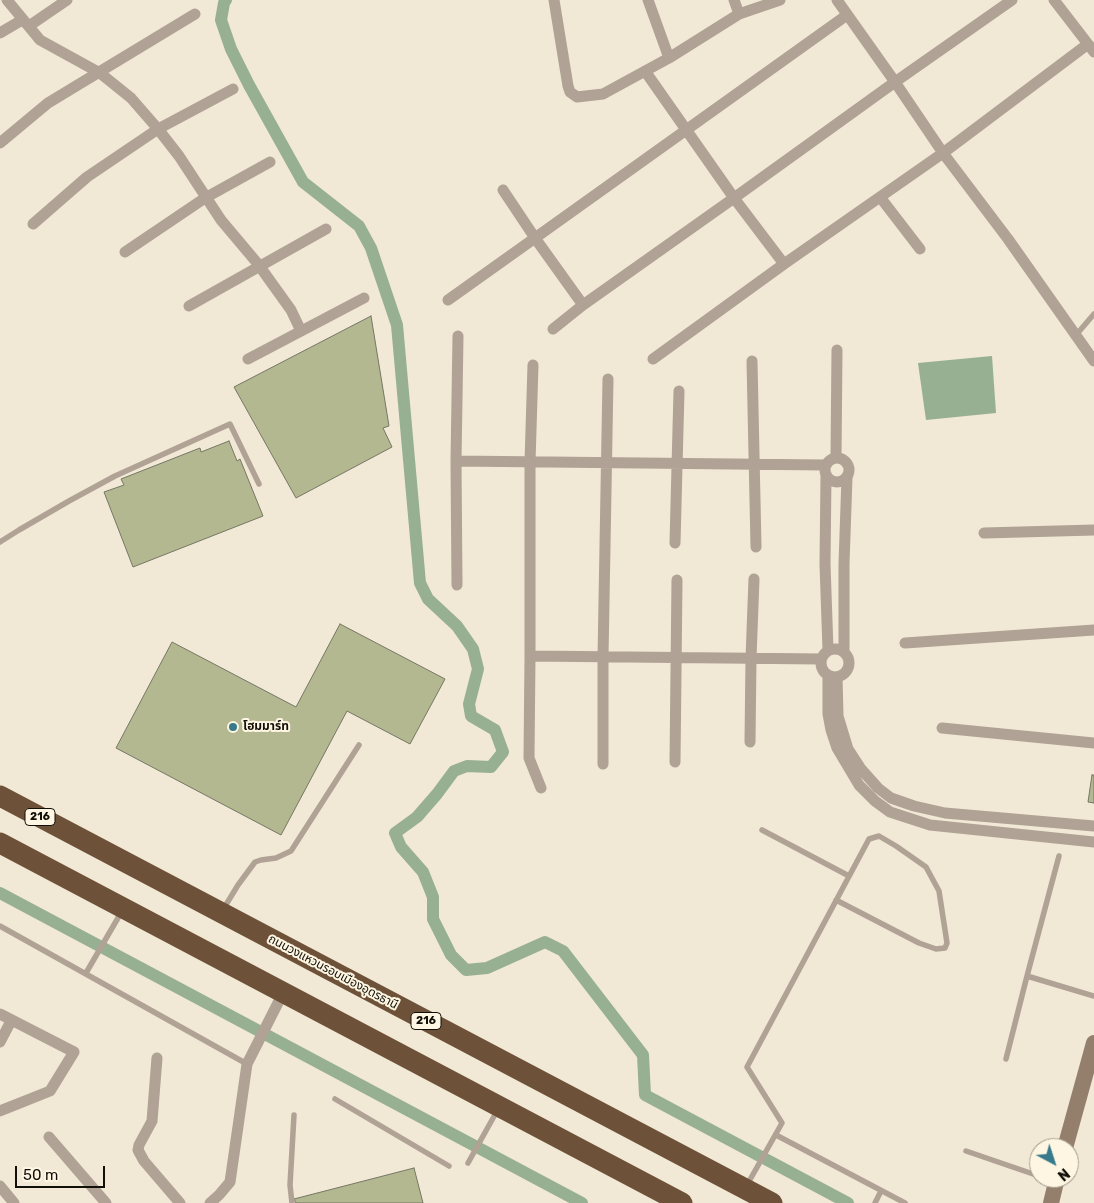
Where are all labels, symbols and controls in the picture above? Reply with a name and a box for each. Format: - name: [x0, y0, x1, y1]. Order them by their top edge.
- place label: โฮมมาร์ท: [243, 720, 289, 734]
- marker: โฮมมาร์ท: [227, 721, 239, 733]
- road number: 216: [25, 809, 55, 826]
- street label: ถนนวงแหวนรอบเมืองอุดรธานี: [266, 932, 400, 1012]
- road number: 216: [411, 1012, 441, 1030]
- north arrow: [1029, 1138, 1079, 1188]
- scale bar: [18, 1156, 108, 1188]
- text: N: [1054, 1164, 1073, 1184]
- text: 50 m: [23, 1166, 58, 1184]

